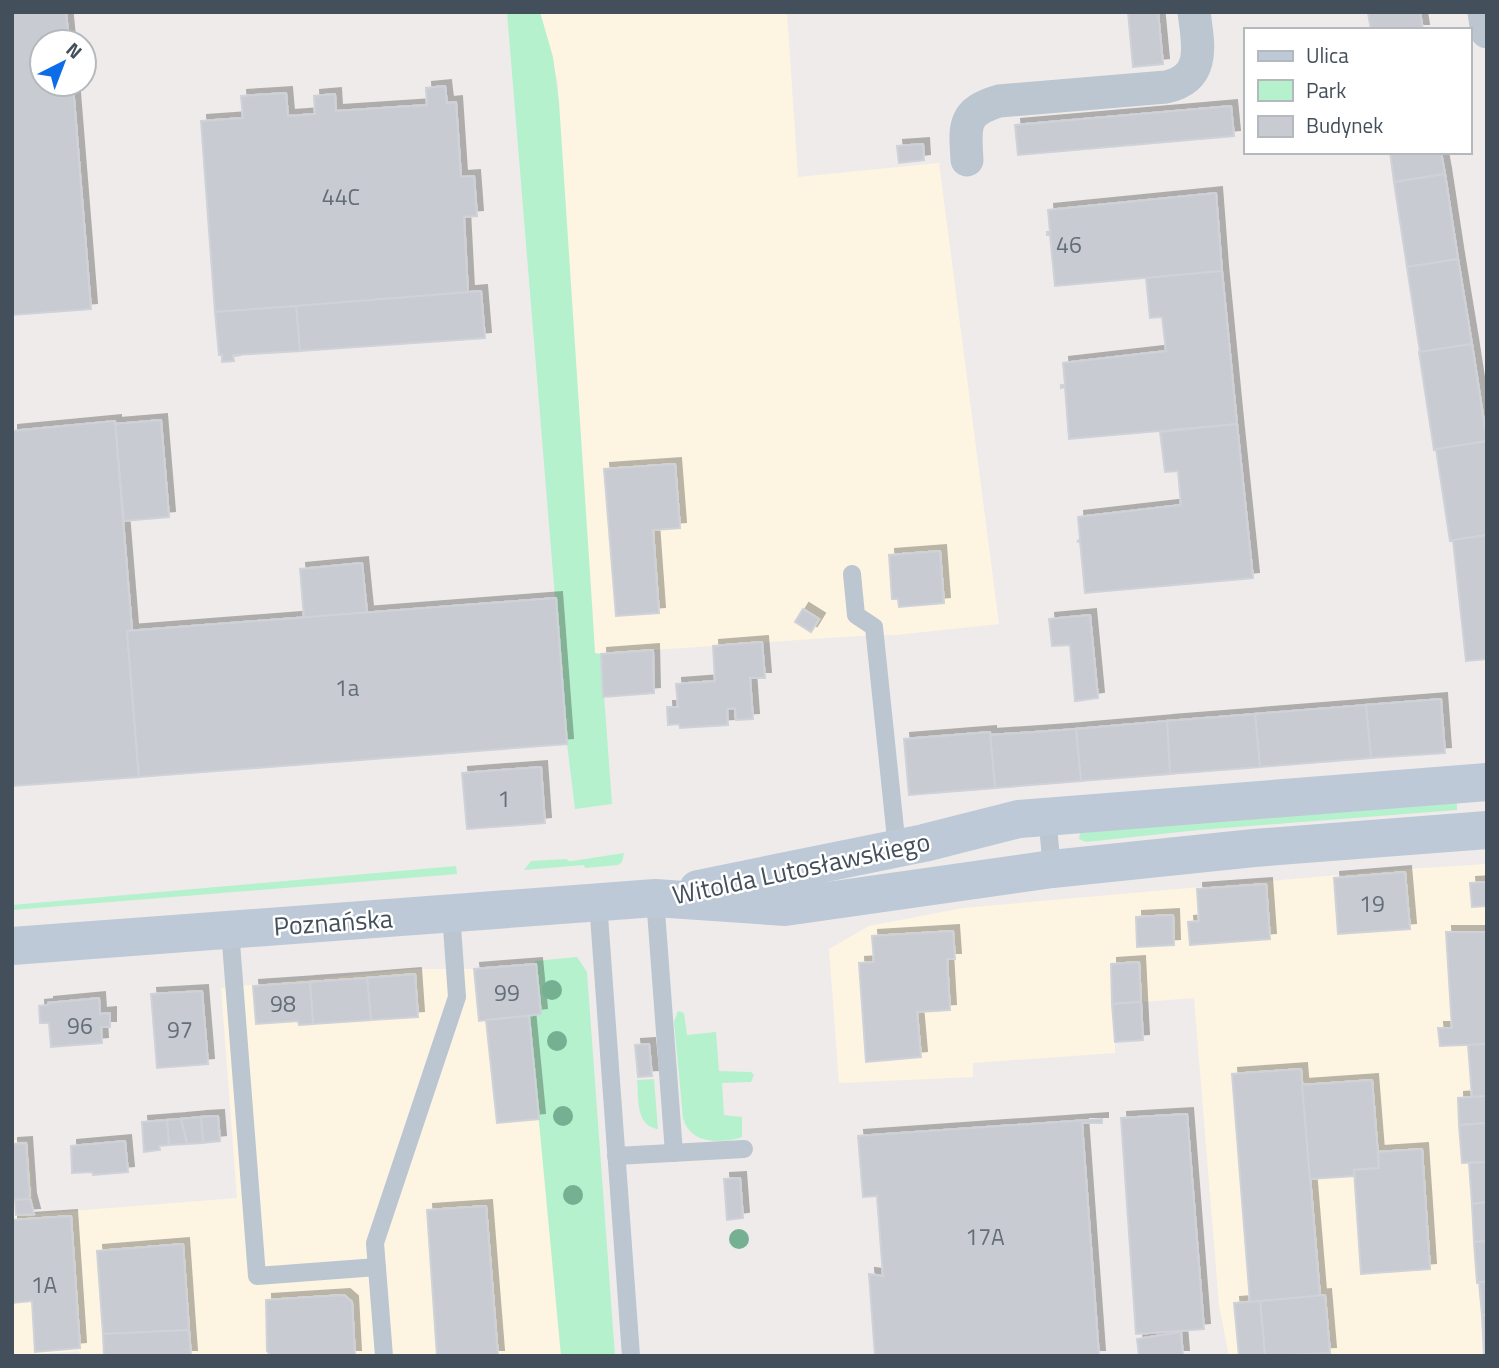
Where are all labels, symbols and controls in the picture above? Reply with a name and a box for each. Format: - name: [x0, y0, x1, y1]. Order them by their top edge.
- north arrow: [28, 28, 98, 98]
- legend: [1244, 28, 1471, 154]
- text: N: [60, 35, 89, 65]
- text: Ulica: [1306, 39, 1349, 71]
- text: Park: [1306, 74, 1346, 106]
- text: Budynek: [1306, 109, 1383, 141]
- house number: 44C: [322, 179, 360, 214]
- house number: 46: [1056, 227, 1082, 262]
- house number: 1a: [335, 670, 360, 705]
- house number: 1: [498, 781, 510, 816]
- street label: Witolda Lutosławskiego: [669, 822, 933, 914]
- house number: 19: [1359, 886, 1385, 921]
- street label: Poznańska: [272, 898, 394, 946]
- house number: 99: [494, 975, 520, 1010]
- house number: 98: [270, 986, 296, 1021]
- house number: 96: [67, 1008, 93, 1043]
- house number: 97: [167, 1012, 193, 1047]
- house number: 17A: [965, 1219, 1005, 1254]
- house number: 1A: [31, 1267, 58, 1302]

